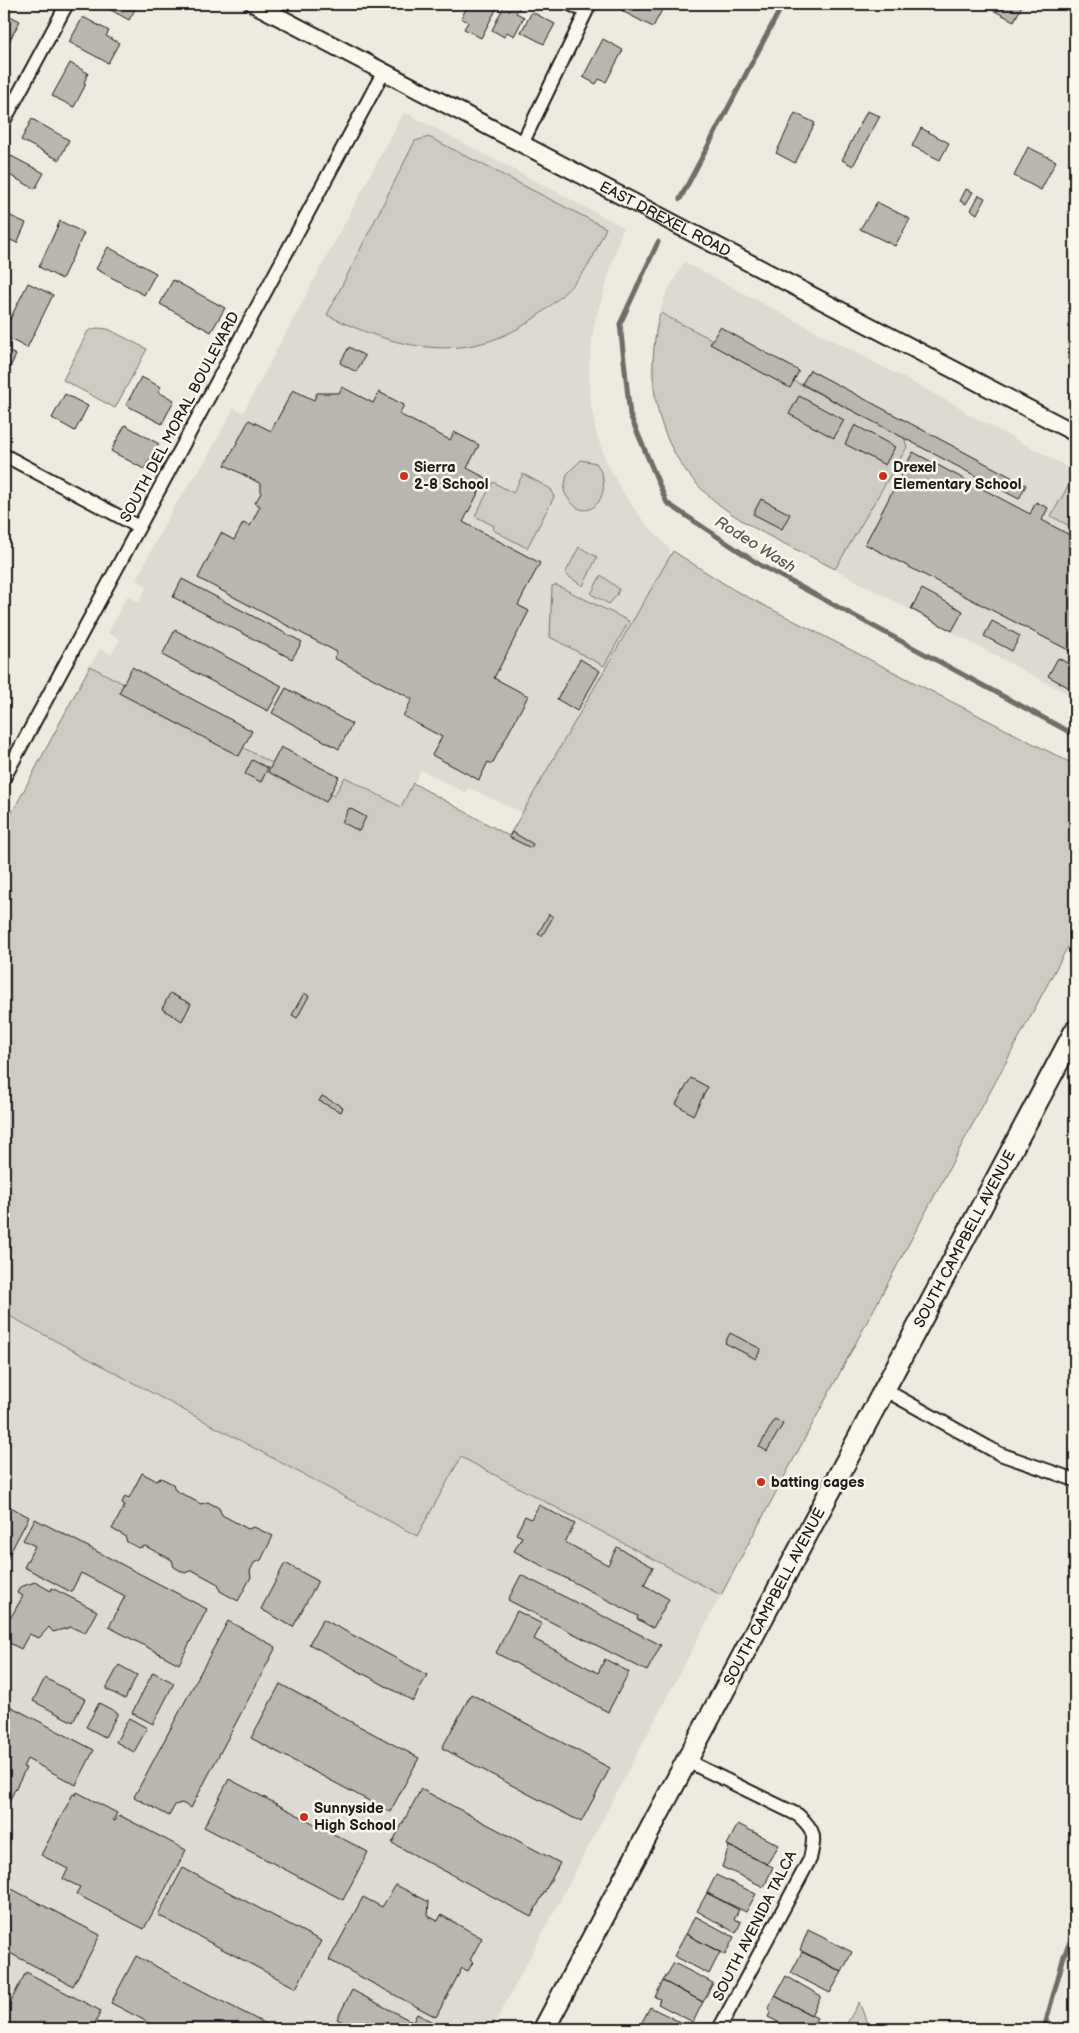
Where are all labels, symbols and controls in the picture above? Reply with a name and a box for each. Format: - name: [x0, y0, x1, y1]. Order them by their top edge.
- street label: EAST DREXEL ROAD: [596, 177, 734, 261]
- street label: SOUTH DEL MORAL BOULEVARD: [116, 308, 244, 526]
- place label: Sierra 2-8 School: [414, 458, 489, 494]
- place label: Drexel Elementary School: [893, 458, 1021, 494]
- marker: Sierra 2-8 School: [398, 470, 410, 482]
- marker: Drexel Elementary School: [877, 470, 889, 482]
- water label: Rodeo Wash: [711, 513, 799, 577]
- street label: SOUTH CAMPBELL AVENUE: [909, 1147, 1019, 1331]
- place label: batting cages: [771, 1473, 864, 1492]
- marker: batting cages: [755, 1476, 767, 1488]
- street label: SOUTH CAMPBELL AVENUE: [719, 1504, 829, 1689]
- place label: Sunnyside High School: [314, 1799, 396, 1835]
- marker: Sunnyside High School: [298, 1811, 310, 1823]
- street label: SOUTH AVENIDA TALCA: [709, 1847, 802, 2004]

